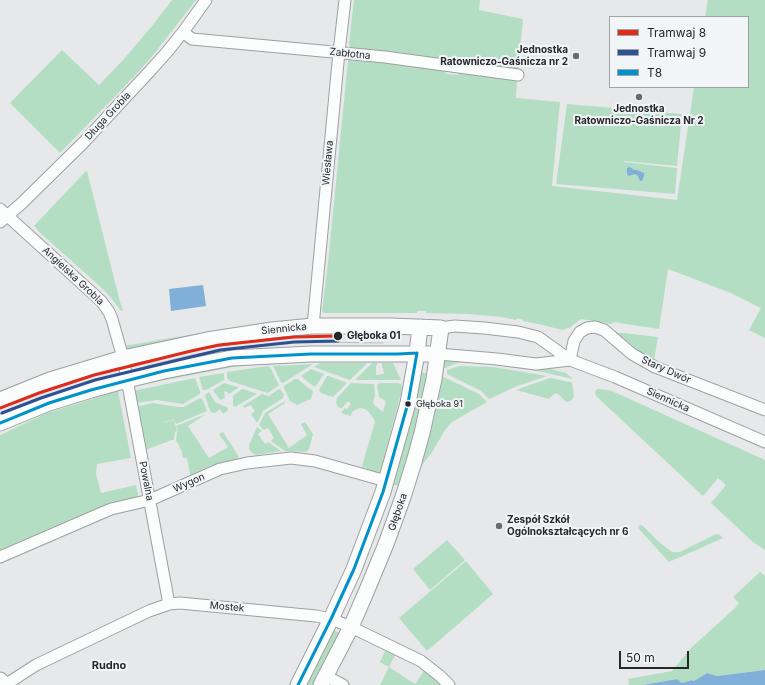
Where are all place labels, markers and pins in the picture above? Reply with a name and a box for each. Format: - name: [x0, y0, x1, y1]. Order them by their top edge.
- place label: Jednostka Ratowniczo-Gaśnicza nr 2: [440, 44, 568, 68]
- marker: Jednostka Ratowniczo-Gaśnicza nr 2: [571, 51, 581, 61]
- marker: Jednostka Ratowniczo-Gaśnicza Nr 2: [634, 92, 644, 102]
- place label: Jednostka Ratowniczo-Gaśnicza Nr 2: [574, 103, 704, 126]
- marker: Głęboka 01: [332, 330, 344, 342]
- place label: Głęboka 01: [347, 330, 401, 342]
- marker: Głęboka 91: [403, 399, 413, 409]
- place label: Głęboka 91: [416, 399, 463, 409]
- place label: Zespół Szkół Ogólnokształcących nr 6: [507, 514, 629, 538]
- marker: Zespół Szkół Ogólnokształcących nr 6: [494, 521, 504, 531]

